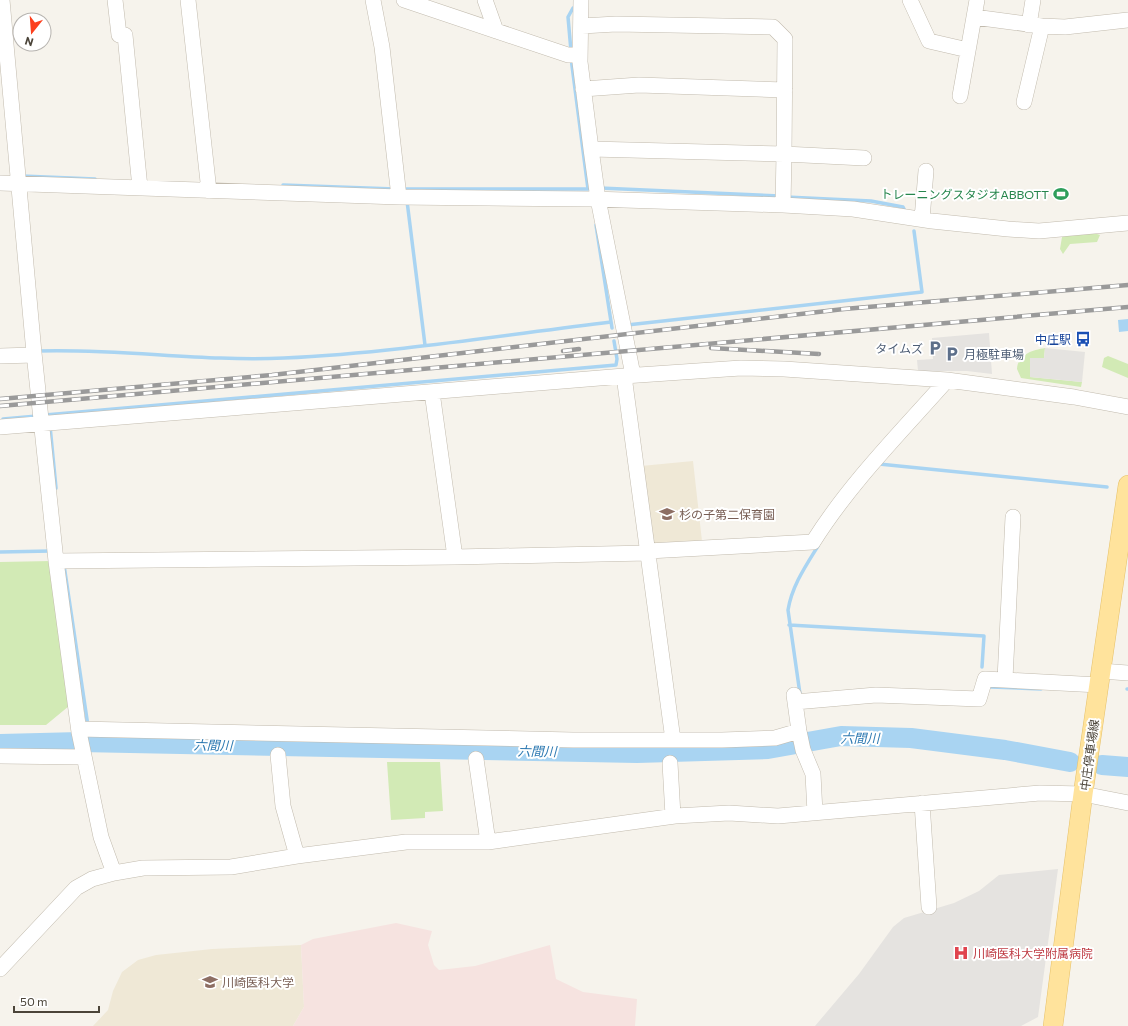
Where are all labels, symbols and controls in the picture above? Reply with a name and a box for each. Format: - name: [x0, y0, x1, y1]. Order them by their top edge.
- north arrow: [12, 12, 52, 52]
- text: N: [23, 35, 35, 49]
- sports icon: トレーニングスタジオABBOTT: [1052, 185, 1070, 203]
- place label: トレーニングスタジオABBOTT: [880, 187, 1049, 201]
- bus stop icon: 中庄駅: [1074, 330, 1092, 348]
- place label: 中庄駅: [1035, 332, 1071, 346]
- parking icon: タイムズ: [926, 339, 944, 357]
- place label: タイムズ: [875, 341, 923, 355]
- parking icon: 月極駐車場: [943, 345, 961, 363]
- place label: 月極駐車場: [964, 347, 1024, 361]
- school or university icon: 杉の子第二保育園: [658, 505, 676, 523]
- place label: 杉の子第二保育園: [679, 507, 775, 521]
- street label: 中庄停車場線: [1077, 718, 1101, 792]
- water label: 六間川: [840, 730, 881, 746]
- water label: 六間川: [193, 737, 235, 753]
- water label: 六間川: [517, 743, 559, 759]
- hospital icon: 川崎医科大学附属病院: [952, 944, 970, 962]
- place label: 川崎医科大学附属病院: [973, 946, 1093, 960]
- school or university icon: 川崎医科大学: [201, 973, 219, 991]
- place label: 川崎医科大学: [222, 975, 294, 989]
- scale bar: [14, 988, 99, 1014]
- text: 50 m: [20, 994, 48, 1008]

